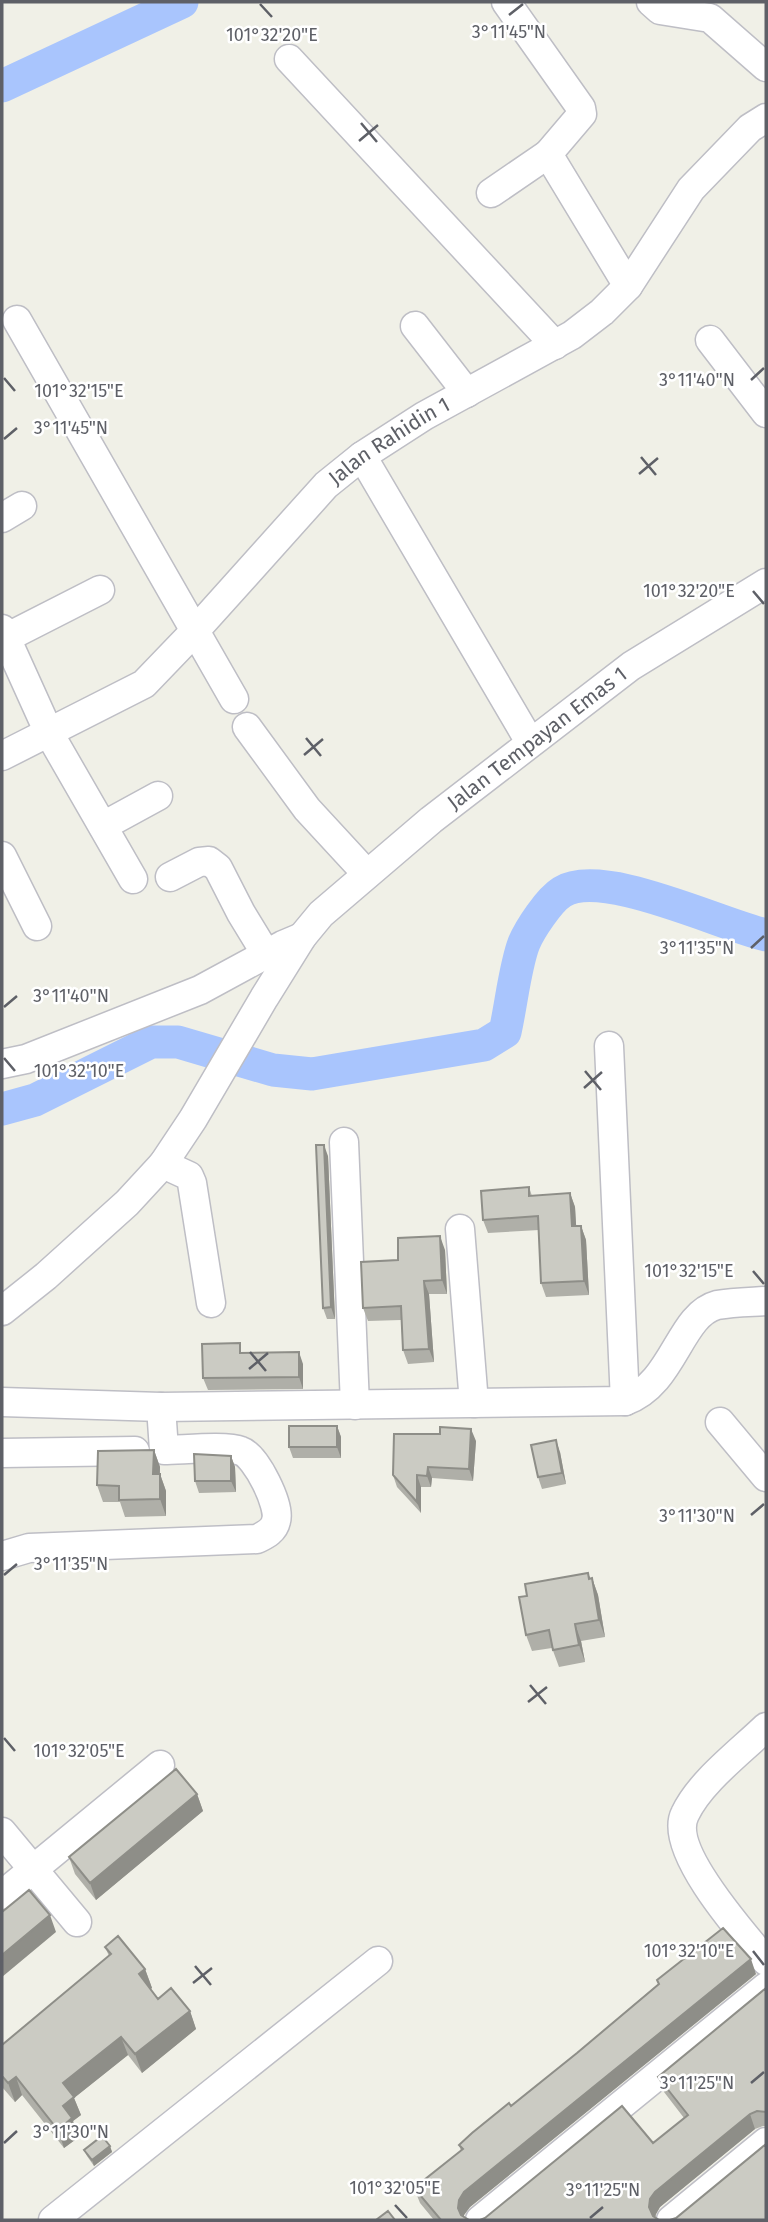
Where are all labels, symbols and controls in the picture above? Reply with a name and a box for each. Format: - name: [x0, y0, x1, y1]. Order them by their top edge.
- text: 3°11'45"N: [472, 21, 546, 43]
- text: 101°32'20"E: [226, 24, 318, 46]
- text: 3°11'40"N: [659, 369, 735, 391]
- text: 101°32'15"E: [34, 380, 124, 402]
- street label: Jalan Rahidin 1: [323, 391, 454, 491]
- text: 3°11'45"N: [34, 417, 108, 439]
- text: 101°32'20"E: [643, 580, 735, 602]
- street label: Jalan Tempayan Emas 1: [442, 661, 632, 816]
- text: 3°11'35"N: [660, 937, 734, 959]
- text: 3°11'40"N: [33, 985, 109, 1007]
- text: 101°32'10"E: [34, 1060, 124, 1082]
- text: 101°32'15"E: [644, 1260, 734, 1282]
- text: 3°11'30"N: [659, 1505, 735, 1527]
- text: 3°11'35"N: [34, 1553, 108, 1575]
- text: 101°32'05"E: [33, 1740, 125, 1762]
- text: 101°32'10"E: [644, 1940, 734, 1962]
- text: 3°11'25"N: [660, 2072, 734, 2094]
- text: 3°11'30"N: [33, 2121, 109, 2143]
- text: 101°32'05"E: [349, 2177, 441, 2199]
- text: 3°11'25"N: [566, 2179, 640, 2201]

